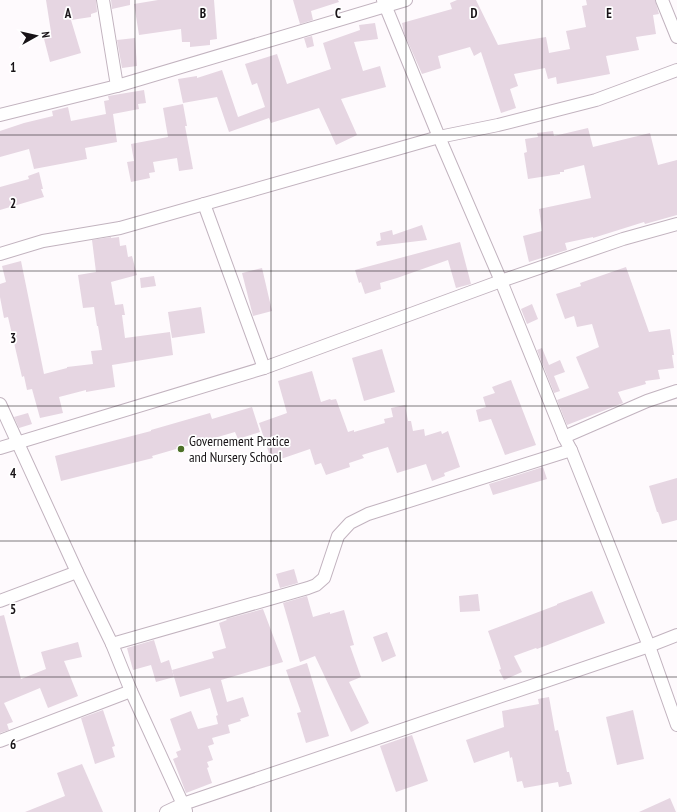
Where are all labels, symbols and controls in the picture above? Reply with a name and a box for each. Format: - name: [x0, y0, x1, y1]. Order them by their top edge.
- text: A: [64, 5, 72, 22]
- text: B: [200, 5, 206, 22]
- text: C: [335, 5, 341, 22]
- text: D: [471, 5, 478, 22]
- text: E: [606, 5, 612, 22]
- north arrow: [16, 16, 56, 56]
- text: N: [39, 31, 53, 39]
- text: 1: [10, 59, 16, 76]
- text: 2: [10, 195, 16, 212]
- text: 3: [10, 330, 16, 347]
- place label: Governement Pratice and Nursery School: [189, 432, 290, 466]
- marker: Governement Pratice and Nursery School: [176, 444, 186, 454]
- text: 4: [10, 465, 17, 482]
- text: 5: [10, 601, 16, 618]
- text: 6: [10, 736, 16, 753]

